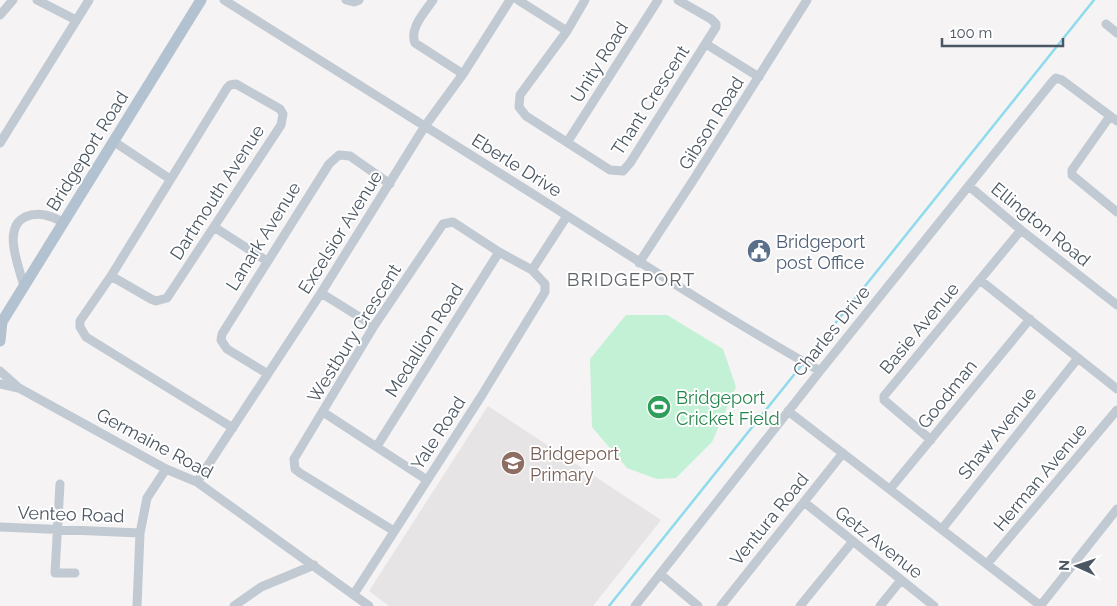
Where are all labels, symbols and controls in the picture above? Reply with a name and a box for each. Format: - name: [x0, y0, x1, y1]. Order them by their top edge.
- scale bar: [942, 15, 1063, 47]
- street label: Unity Road: [566, 18, 632, 106]
- text: 100 m: [950, 24, 992, 42]
- street label: Thant Crescent: [607, 41, 693, 159]
- street label: Gibson Road: [674, 73, 748, 173]
- street label: Bridgeport Road: [42, 87, 132, 215]
- street label: Dartmouth Avenue: [166, 120, 269, 263]
- street label: Eberle Drive: [468, 129, 566, 201]
- street label: Excelsior Avenue: [294, 166, 387, 297]
- street label: Lanark Avenue: [221, 178, 305, 294]
- street label: Ellington Road: [987, 178, 1095, 270]
- place label: Bridgeport post Office: [776, 231, 865, 273]
- public building icon: Bridgeport post Office: [746, 238, 772, 264]
- street label: Westbury Crescent: [303, 260, 405, 406]
- district label: BRIDGEPORT: [567, 268, 695, 290]
- street label: Basie Avenue: [875, 278, 963, 378]
- street label: Medallion Road: [381, 279, 467, 401]
- street label: Charles Drive: [788, 281, 874, 381]
- street label: Goodman: [913, 355, 981, 433]
- street label: Shaw Avenue: [954, 382, 1041, 483]
- place label: Bridgeport Cricket Field: [676, 387, 780, 429]
- street label: Yale Road: [407, 392, 469, 474]
- sports icon: Bridgeport Cricket Field: [646, 394, 672, 420]
- street label: Germaine Road: [93, 403, 217, 483]
- street label: Herman Avenue: [989, 419, 1091, 535]
- place label: Bridgeport Primary: [530, 443, 619, 485]
- school or university icon: Bridgeport Primary: [500, 450, 526, 476]
- street label: Ventura Road: [725, 469, 813, 569]
- street label: Getz Avenue: [831, 501, 927, 583]
- street label: Venteo Road: [17, 502, 125, 526]
- north arrow: [1052, 541, 1102, 591]
- text: N: [1056, 560, 1072, 571]

